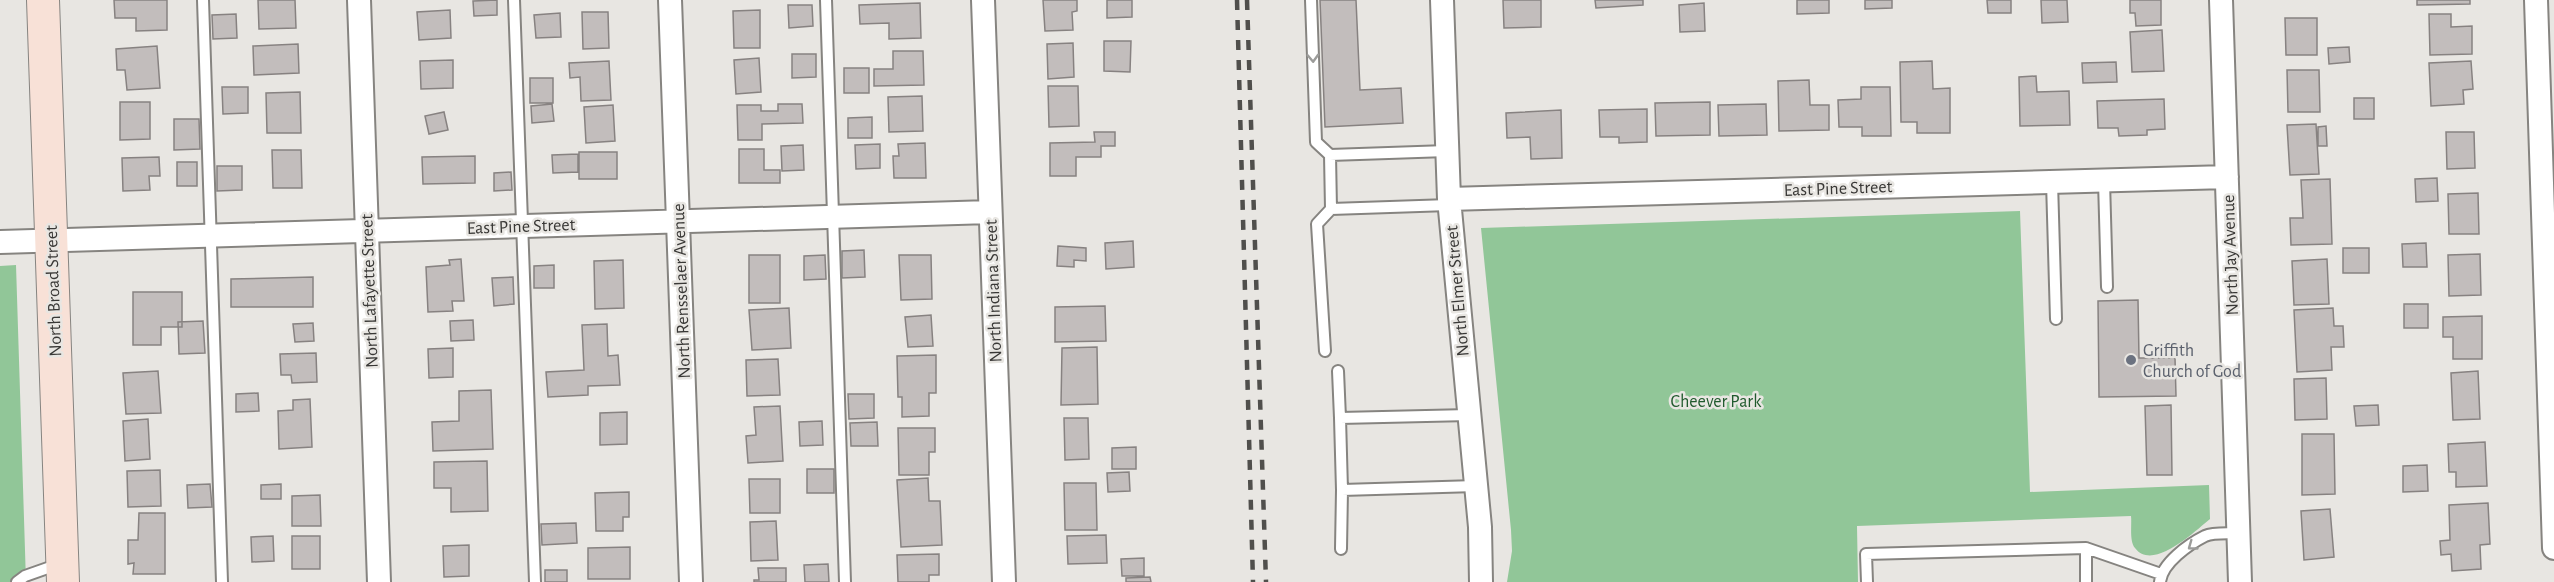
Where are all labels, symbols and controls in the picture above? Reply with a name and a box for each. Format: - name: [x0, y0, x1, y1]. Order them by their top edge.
- one-way arrow: [1307, 54, 1320, 63]
- street label: East Pine Street: [1783, 178, 1893, 200]
- street label: North Jay Avenue: [2220, 194, 2242, 316]
- street label: North Rensselaer Avenue: [670, 203, 694, 379]
- street label: North Lafayette Street: [358, 213, 382, 368]
- street label: East Pine Street: [466, 216, 576, 238]
- street label: North Indiana Street: [982, 219, 1005, 363]
- street label: North Elmer Street: [1443, 224, 1473, 357]
- street label: North Broad Street: [43, 225, 65, 357]
- place label: Griffith Church of God: [2143, 342, 2241, 381]
- marker: Griffith Church of God: [2124, 353, 2138, 367]
- park label: Cheever Park: [1671, 393, 1762, 411]
- one-way arrow: [2187, 538, 2198, 549]

